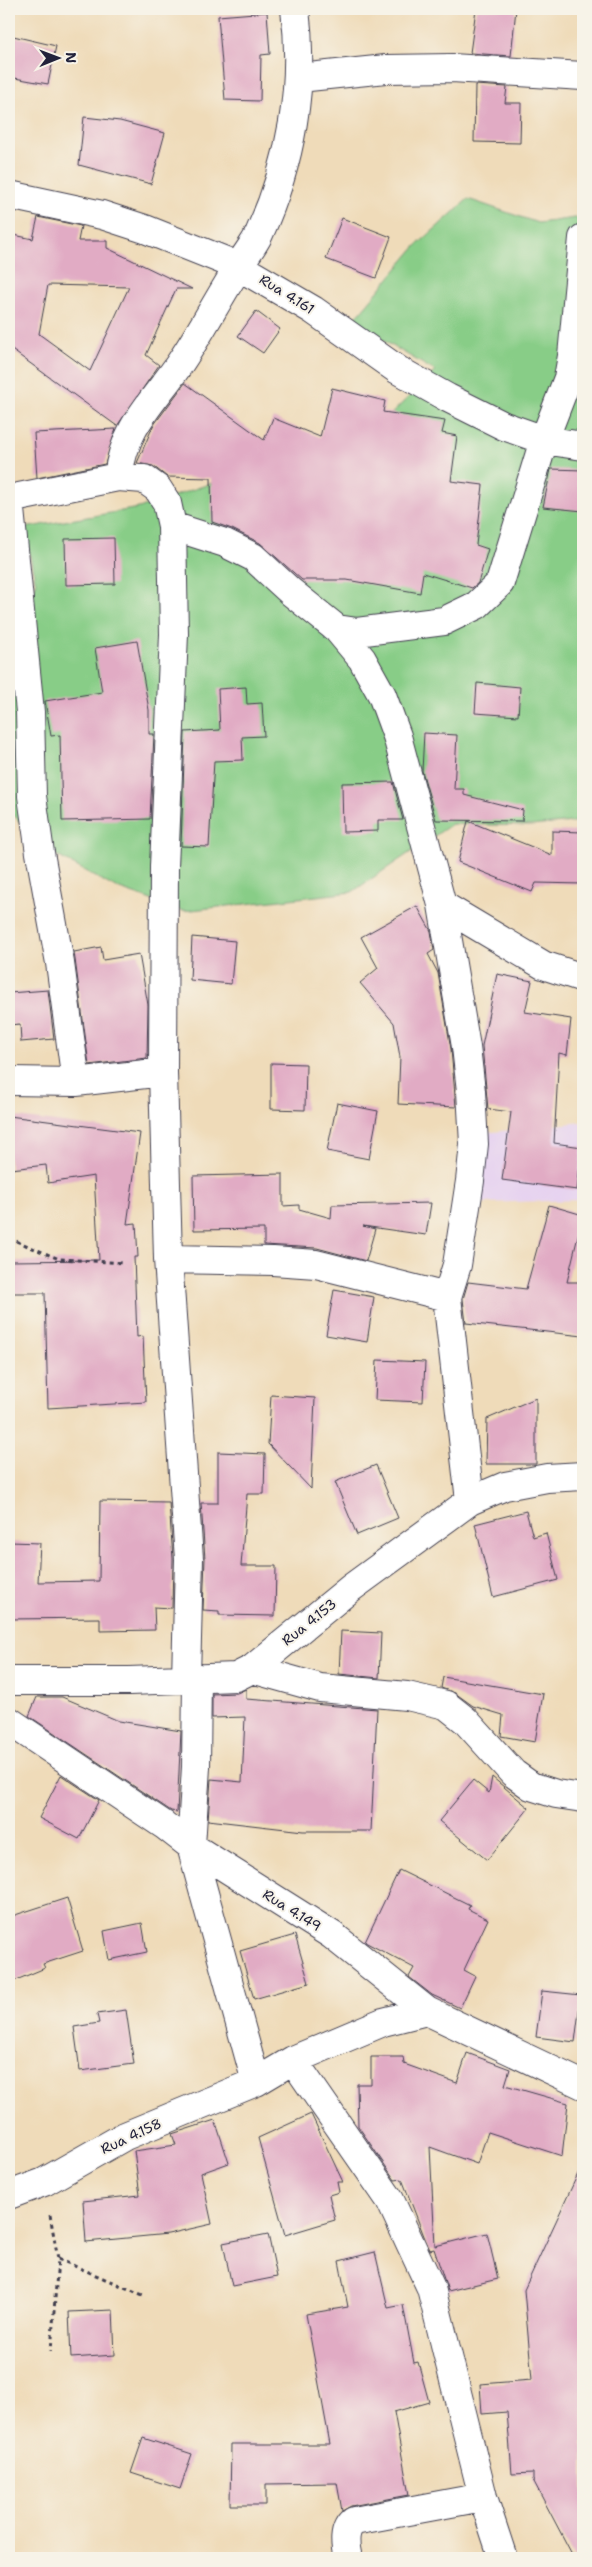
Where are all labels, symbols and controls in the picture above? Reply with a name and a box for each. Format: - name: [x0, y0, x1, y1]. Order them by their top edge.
- north arrow: [32, 32, 82, 82]
- text: N: [62, 52, 80, 63]
- street label: Rua 4.161: [256, 270, 318, 318]
- street label: Rua 4.153: [278, 1595, 340, 1649]
- street label: Rua 4.149: [259, 1885, 325, 1935]
- street label: Rua 4.158: [98, 2114, 164, 2158]

